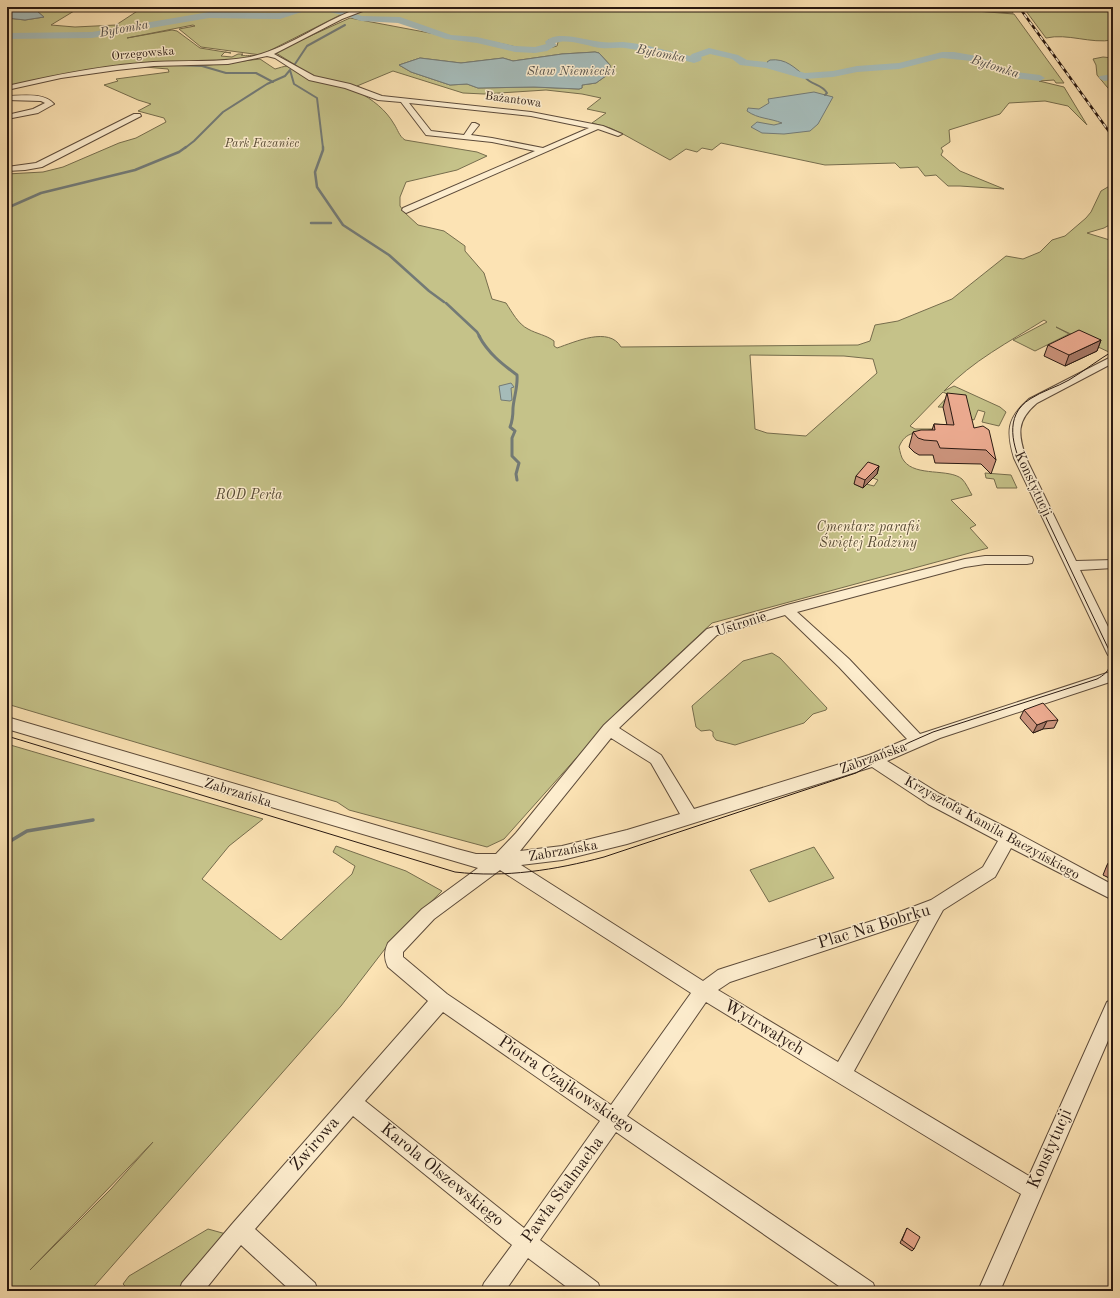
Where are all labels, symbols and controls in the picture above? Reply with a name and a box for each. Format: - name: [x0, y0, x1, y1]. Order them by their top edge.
- water label: Bytomka: [97, 18, 150, 40]
- water label: Bytomka: [634, 43, 687, 65]
- street label: Orzegowska: [111, 45, 175, 63]
- water label: Bytomka: [968, 53, 1021, 81]
- water label: Staw Niemiecki: [527, 65, 616, 78]
- street label: Bażantowa: [484, 90, 542, 110]
- park label: Park Fazaniec: [224, 138, 299, 150]
- street label: Konstytucji: [1012, 449, 1054, 519]
- park label: ROD Perła: [215, 488, 283, 502]
- park label: Cmentarz parafii Świętej Rodziny: [816, 520, 920, 551]
- street label: Ustronie: [714, 609, 768, 639]
- street label: Zabrzańska: [838, 739, 908, 777]
- street label: Krzysztofa Kamila Baczyńskiego: [902, 774, 1082, 882]
- street label: Zabrzańska: [203, 776, 274, 810]
- street label: Zabrzańska: [527, 838, 599, 864]
- street label: Plac Na Bobrku: [816, 902, 932, 952]
- street label: Wytrwałych: [721, 997, 807, 1059]
- street label: Piotra Czajkowskiego: [495, 1033, 637, 1137]
- street label: Konstytucji: [1025, 1106, 1075, 1191]
- street label: Żwirowa: [285, 1111, 343, 1174]
- street label: Karola Olszewskiego: [377, 1120, 507, 1230]
- street label: Pawła Stalmacha: [519, 1133, 607, 1246]

